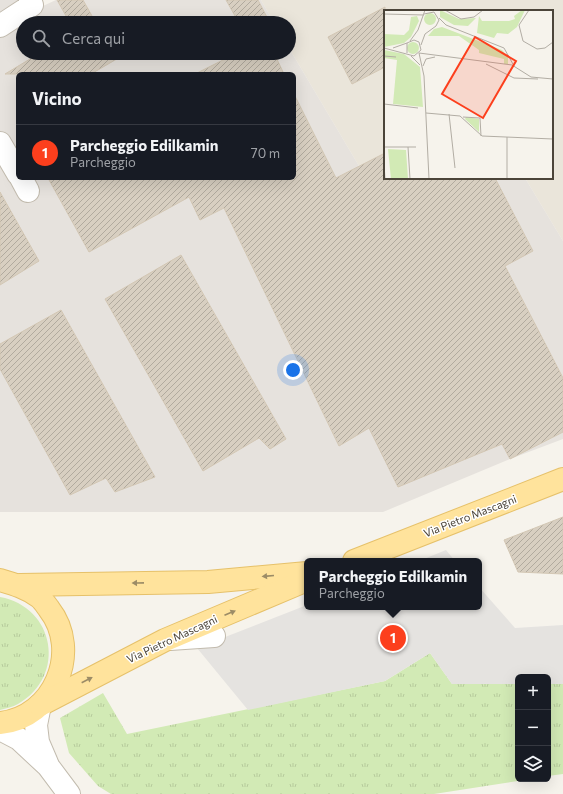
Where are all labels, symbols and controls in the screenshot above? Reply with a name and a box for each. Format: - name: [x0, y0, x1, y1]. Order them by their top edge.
- inset map: [384, 10, 553, 179]
- search box: [16, 16, 296, 60]
- icon: search: [30, 27, 52, 49]
- text: Cerca qui: [62, 29, 125, 47]
- text: Vicino: [32, 88, 82, 109]
- text: Parcheggio Edilkamin: [70, 136, 218, 154]
- text: 1: [42, 145, 48, 161]
- text: 70 m: [251, 145, 280, 161]
- text: Parcheggio: [70, 154, 136, 170]
- your location: [283, 360, 303, 380]
- street label: Via Pietro Mascagni: [421, 492, 518, 539]
- popup: [304, 558, 482, 610]
- text: Parcheggio Edilkamin: [319, 567, 467, 585]
- one-way arrow: [262, 573, 274, 580]
- one-way arrow: [131, 580, 144, 586]
- text: Parcheggio: [319, 585, 385, 601]
- one-way arrow: [224, 609, 236, 616]
- street label: Via Pietro Mascagni: [124, 612, 219, 665]
- pin: 1: [380, 623, 406, 653]
- map controls: [515, 674, 551, 782]
- button: +: [515, 674, 551, 710]
- one-way arrow: [81, 676, 93, 683]
- button: −: [515, 710, 551, 746]
- button: layers: [515, 746, 551, 782]

